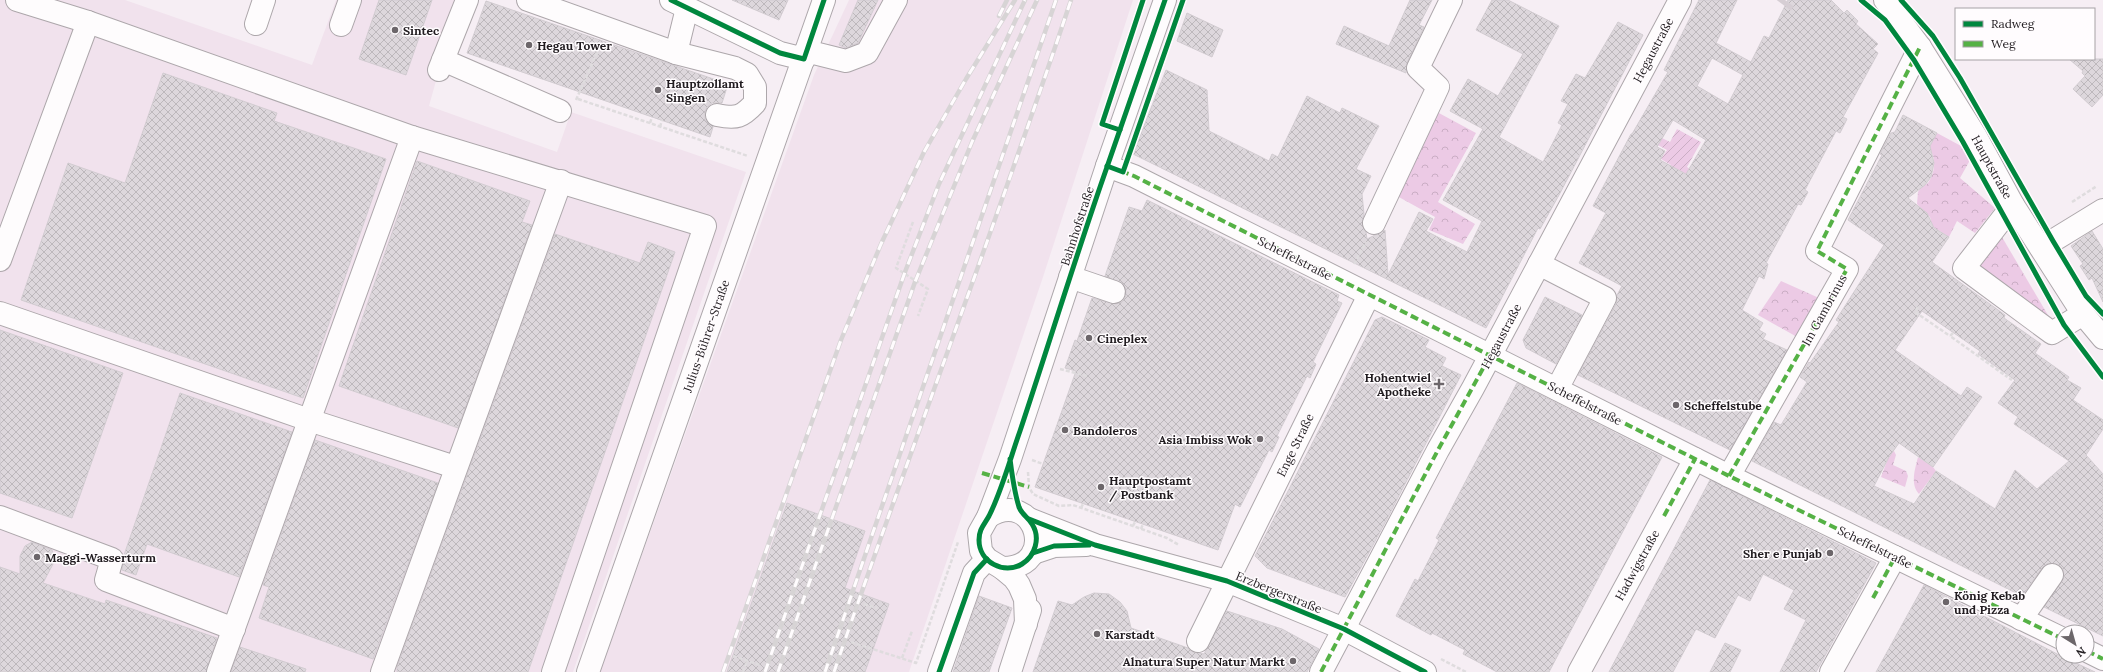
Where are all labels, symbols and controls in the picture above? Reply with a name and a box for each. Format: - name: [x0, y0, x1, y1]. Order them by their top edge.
- legend: [1955, 8, 2095, 60]
- street label: Hegaustraße: [1630, 14, 1677, 85]
- text: Radweg: [1991, 16, 2035, 31]
- place label: Sintec: [403, 23, 440, 38]
- marker: Sintec: [390, 25, 400, 35]
- text: Weg: [1991, 36, 2016, 51]
- place label: Hegau Tower: [537, 38, 612, 53]
- marker: Hegau Tower: [524, 40, 534, 50]
- place label: Hauptzollamt Singen: [666, 76, 745, 105]
- marker: Hauptzollamt Singen: [653, 85, 663, 95]
- street label: Hauptstraße: [1968, 133, 2016, 202]
- street label: Bahnhofstraße: [1057, 184, 1097, 268]
- street label: Scheffelstraße: [1256, 233, 1335, 283]
- street label: Im Gambrinus: [1798, 271, 1850, 348]
- street label: Julius-Bührer-Straße: [679, 277, 732, 395]
- street label: Hegaustraße: [1478, 300, 1525, 371]
- place label: Cineplex: [1097, 331, 1148, 346]
- marker: Cineplex: [1084, 333, 1094, 343]
- place label: Hohentwiel Apotheke: [1365, 370, 1432, 399]
- street label: Scheffelstraße: [1546, 378, 1625, 428]
- marker: Hohentwiel Apotheke: [1434, 379, 1444, 389]
- place label: Scheffelstube: [1684, 398, 1762, 413]
- marker: Scheffelstube: [1671, 400, 1681, 410]
- street label: Enge Straße: [1273, 411, 1317, 479]
- place label: Bandoleros: [1073, 423, 1137, 438]
- marker: Bandoleros: [1060, 425, 1070, 435]
- place label: Asia Imbiss Wok: [1158, 432, 1252, 447]
- marker: Asia Imbiss Wok: [1255, 434, 1265, 444]
- place label: Hauptpostamt / Postbank: [1109, 473, 1192, 503]
- marker: Hauptpostamt / Postbank: [1096, 482, 1106, 492]
- street label: Scheffelstraße: [1835, 523, 1915, 572]
- street label: Hadwigstraße: [1611, 527, 1663, 603]
- place label: Sher e Punjab: [1743, 546, 1822, 561]
- marker: Sher e Punjab: [1825, 548, 1835, 558]
- place label: Maggi-Wasserturm: [45, 550, 156, 565]
- marker: Maggi-Wasserturm: [32, 552, 42, 562]
- street label: Erzbergerstraße: [1234, 568, 1325, 616]
- place label: König Kebab und Pizza: [1954, 588, 2025, 617]
- marker: König Kebab und Pizza: [1941, 597, 1951, 607]
- north arrow: [2055, 624, 2095, 664]
- place label: Karstadt: [1105, 627, 1156, 642]
- marker: Karstadt: [1092, 629, 1102, 639]
- text: N: [2073, 644, 2089, 660]
- place label: Alnatura Super Natur Markt: [1123, 654, 1286, 669]
- marker: Alnatura Super Natur Markt: [1288, 656, 1298, 666]

